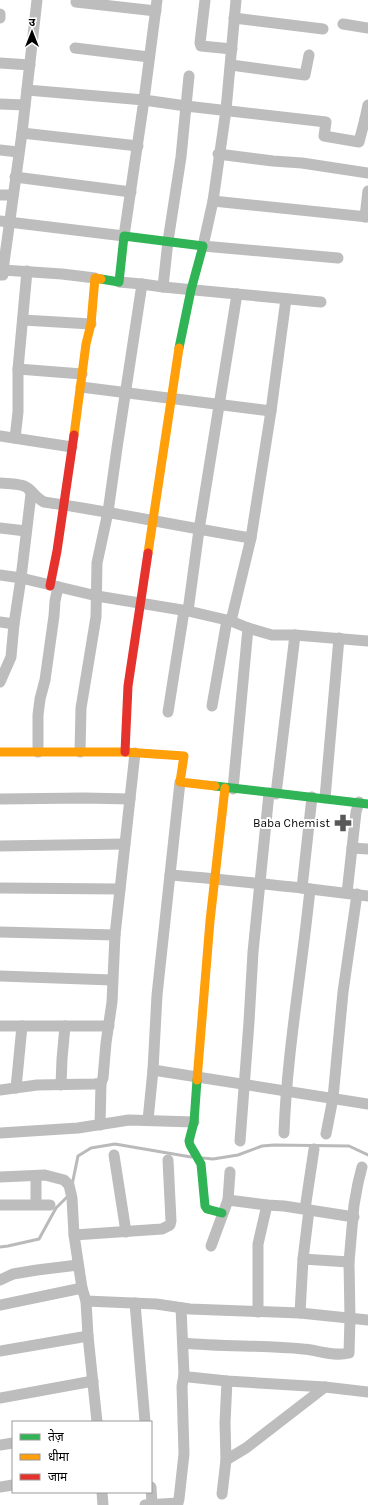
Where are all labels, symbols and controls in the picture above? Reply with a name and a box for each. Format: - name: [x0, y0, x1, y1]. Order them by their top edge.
- north arrow: [12, 12, 52, 52]
- text: उ: [29, 16, 36, 29]
- pharmacy icon: Baba Chemist: [333, 813, 353, 833]
- place label: Baba Chemist: [253, 816, 330, 830]
- legend: [12, 1421, 152, 1493]
- text: तेज़: [48, 1429, 65, 1444]
- text: धीमा: [48, 1449, 70, 1464]
- text: जाम: [48, 1470, 68, 1484]

